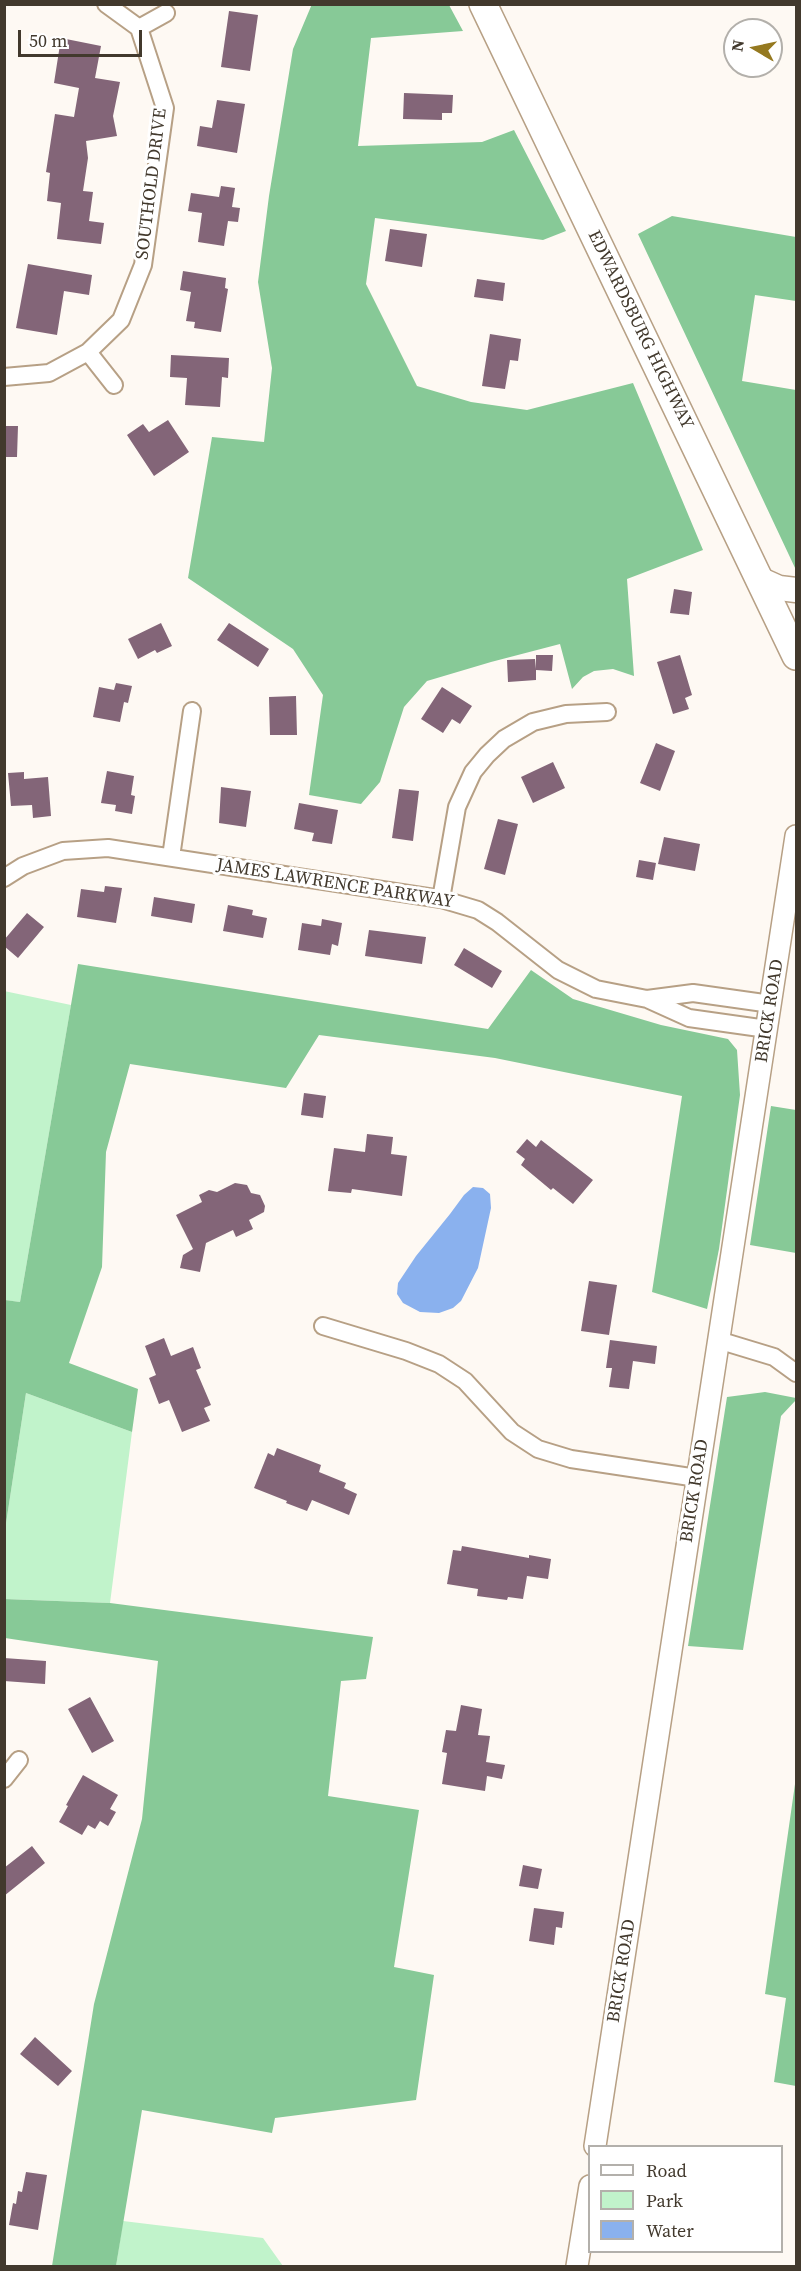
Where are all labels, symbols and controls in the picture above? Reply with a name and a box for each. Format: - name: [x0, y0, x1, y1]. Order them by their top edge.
- scale bar: [21, 18, 146, 56]
- north arrow: [723, 18, 783, 78]
- text: 50 m: [29, 28, 67, 53]
- text: N: [725, 38, 749, 53]
- street label: SOUTHOLD DRIVE: [132, 107, 172, 261]
- street label: EDWARDSBURG HIGHWAY: [582, 227, 698, 433]
- street label: JAMES LAWRENCE PARKWAY: [215, 855, 455, 913]
- street label: BRICK ROAD: [751, 958, 789, 1064]
- street label: BRICK ROAD: [676, 1438, 714, 1544]
- street label: BRICK ROAD: [603, 1918, 641, 2024]
- legend: [588, 2145, 783, 2253]
- text: Road: [646, 2158, 687, 2183]
- text: Park: [646, 2188, 683, 2213]
- text: Water: [646, 2218, 694, 2243]

